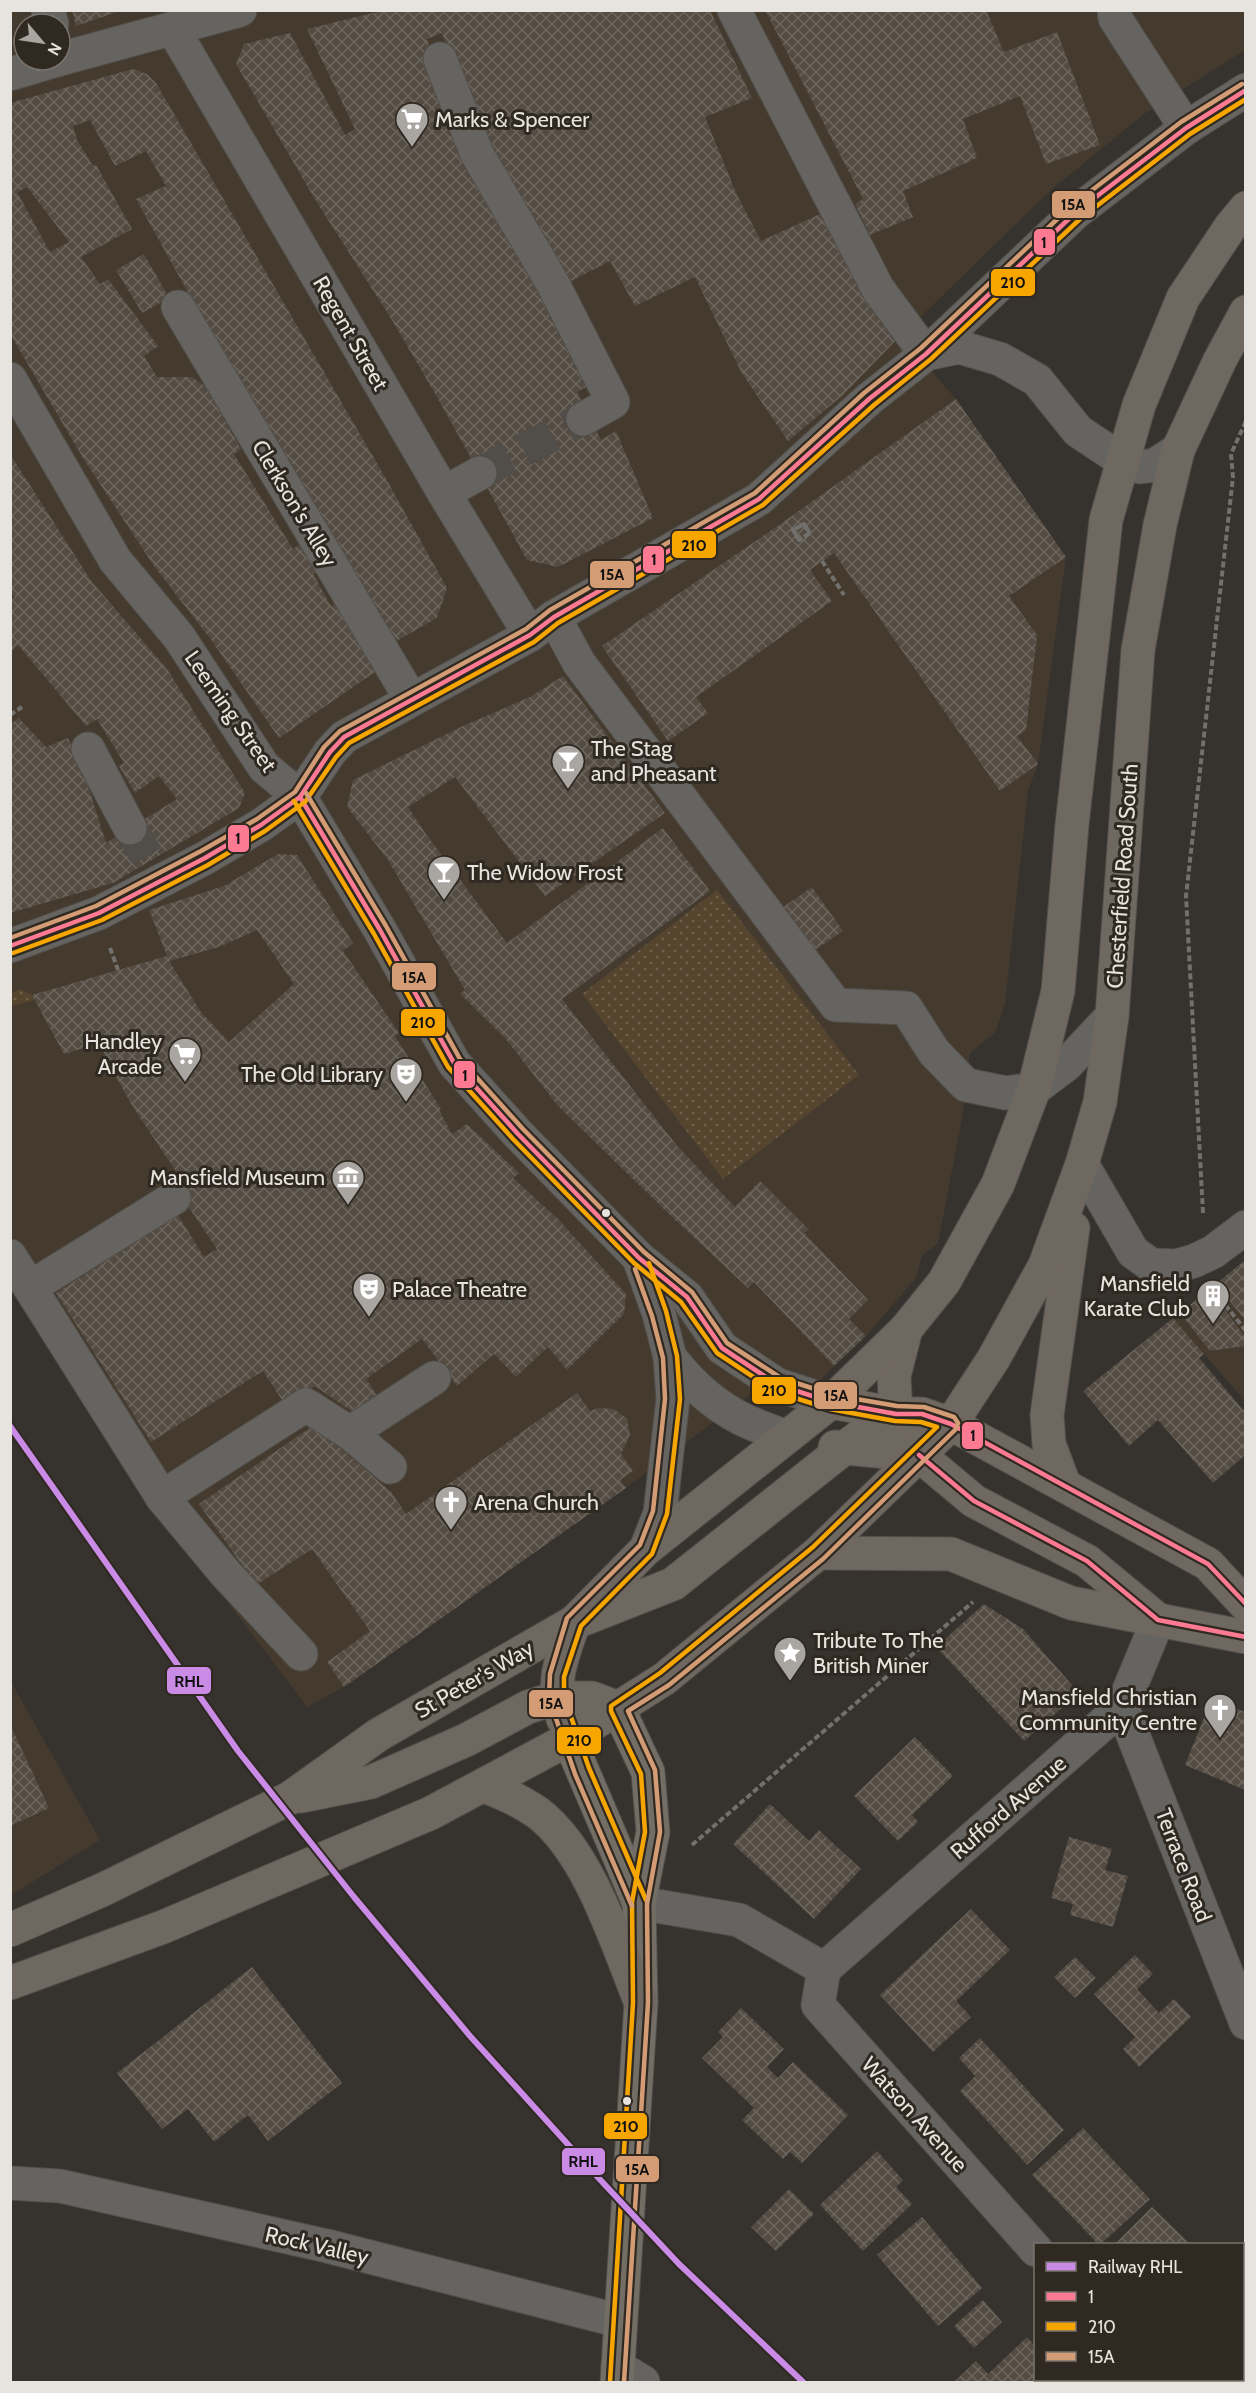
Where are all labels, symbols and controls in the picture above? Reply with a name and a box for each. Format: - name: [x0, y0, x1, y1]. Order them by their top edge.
- north arrow: [12, 12, 72, 72]
- text: N: [44, 39, 66, 59]
- supermarket icon: Marks & Spencer: [394, 101, 430, 148]
- place label: Marks & Spencer: [435, 106, 589, 133]
- line badge: 15A: [1051, 190, 1096, 219]
- text: 15A: [1061, 195, 1085, 214]
- line badge: 1: [1033, 228, 1056, 256]
- text: 1: [1041, 233, 1047, 252]
- line badge: 210: [990, 268, 1036, 297]
- street label: Regent Street: [307, 271, 394, 396]
- text: 210: [1000, 273, 1026, 292]
- street label: Clerkson's Alley: [246, 435, 343, 572]
- line badge: 210: [671, 530, 717, 559]
- text: 210: [681, 536, 707, 555]
- line badge: 1: [642, 545, 665, 574]
- text: 1: [651, 550, 657, 569]
- line badge: 15A: [589, 560, 635, 589]
- text: 15A: [600, 565, 624, 584]
- street label: Leeming Street: [179, 645, 283, 778]
- place label: The Stag and Pheasant: [591, 735, 717, 787]
- bar icon: The Stag and Pheasant: [550, 743, 586, 790]
- street label: Chesterfield Road South: [1101, 763, 1144, 989]
- line badge: 1: [227, 824, 250, 853]
- text: 1: [235, 829, 241, 848]
- bar icon: The Widow Frost: [426, 854, 462, 901]
- place label: The Widow Frost: [467, 859, 624, 886]
- line badge: 15A: [391, 962, 437, 991]
- text: 15A: [402, 968, 426, 987]
- line badge: 210: [400, 1008, 446, 1037]
- text: 210: [410, 1013, 436, 1032]
- place label: Handley Arcade: [84, 1028, 162, 1080]
- supermarket icon: Handley Arcade: [167, 1036, 203, 1083]
- theatre icon: The Old Library: [388, 1056, 424, 1103]
- line badge: 1: [453, 1060, 476, 1089]
- place label: The Old Library: [241, 1061, 383, 1088]
- text: 1: [462, 1066, 468, 1085]
- museum icon: Mansfield Museum: [330, 1159, 366, 1206]
- place label: Mansfield Museum: [150, 1164, 325, 1191]
- unlabelled marker: [600, 1207, 612, 1219]
- place label: Mansfield Karate Club: [1084, 1270, 1190, 1322]
- theatre icon: Palace Theatre: [351, 1271, 387, 1318]
- place label: Palace Theatre: [392, 1276, 527, 1303]
- building icon: Mansfield Karate Club: [1195, 1278, 1231, 1325]
- line badge: 210: [751, 1376, 797, 1405]
- text: 210: [761, 1381, 787, 1400]
- line badge: 15A: [813, 1381, 858, 1410]
- text: 15A: [824, 1386, 848, 1405]
- line badge: 1: [961, 1421, 984, 1450]
- text: 1: [970, 1426, 976, 1445]
- church icon: Arena Church: [433, 1484, 469, 1531]
- place label: Arena Church: [474, 1489, 599, 1516]
- place label: Tribute To The British Miner: [813, 1627, 944, 1679]
- street label: St Peter's Way: [410, 1635, 538, 1724]
- place icon: Tribute To The British Miner: [772, 1635, 808, 1682]
- line badge: RHL: [166, 1666, 212, 1695]
- text: RHL: [174, 1672, 204, 1691]
- place label: Mansfield Christian Community Centre: [1019, 1684, 1197, 1736]
- line badge: 15A: [528, 1689, 574, 1718]
- church icon: Mansfield Christian Community Centre: [1202, 1692, 1238, 1739]
- text: 15A: [539, 1694, 563, 1713]
- line badge: 210: [556, 1726, 602, 1755]
- text: 210: [566, 1731, 592, 1750]
- street label: Rufford Avenue: [945, 1750, 1072, 1865]
- street label: Terrace Road: [1150, 1805, 1218, 1926]
- street label: Watson Avenue: [856, 2051, 973, 2178]
- unlabelled marker: [621, 2095, 633, 2107]
- line badge: 210: [603, 2112, 648, 2140]
- text: 210: [613, 2117, 639, 2136]
- line badge: RHL: [561, 2147, 606, 2176]
- text: RHL: [568, 2152, 598, 2171]
- line badge: 15A: [615, 2155, 660, 2183]
- text: 15A: [625, 2160, 649, 2179]
- street label: Rock Valley: [263, 2220, 371, 2270]
- legend: [1034, 2243, 1244, 2381]
- text: Railway RHL: [1088, 2256, 1182, 2278]
- text: 1: [1088, 2286, 1094, 2308]
- text: 210: [1088, 2316, 1116, 2338]
- text: 15A: [1088, 2346, 1115, 2368]

